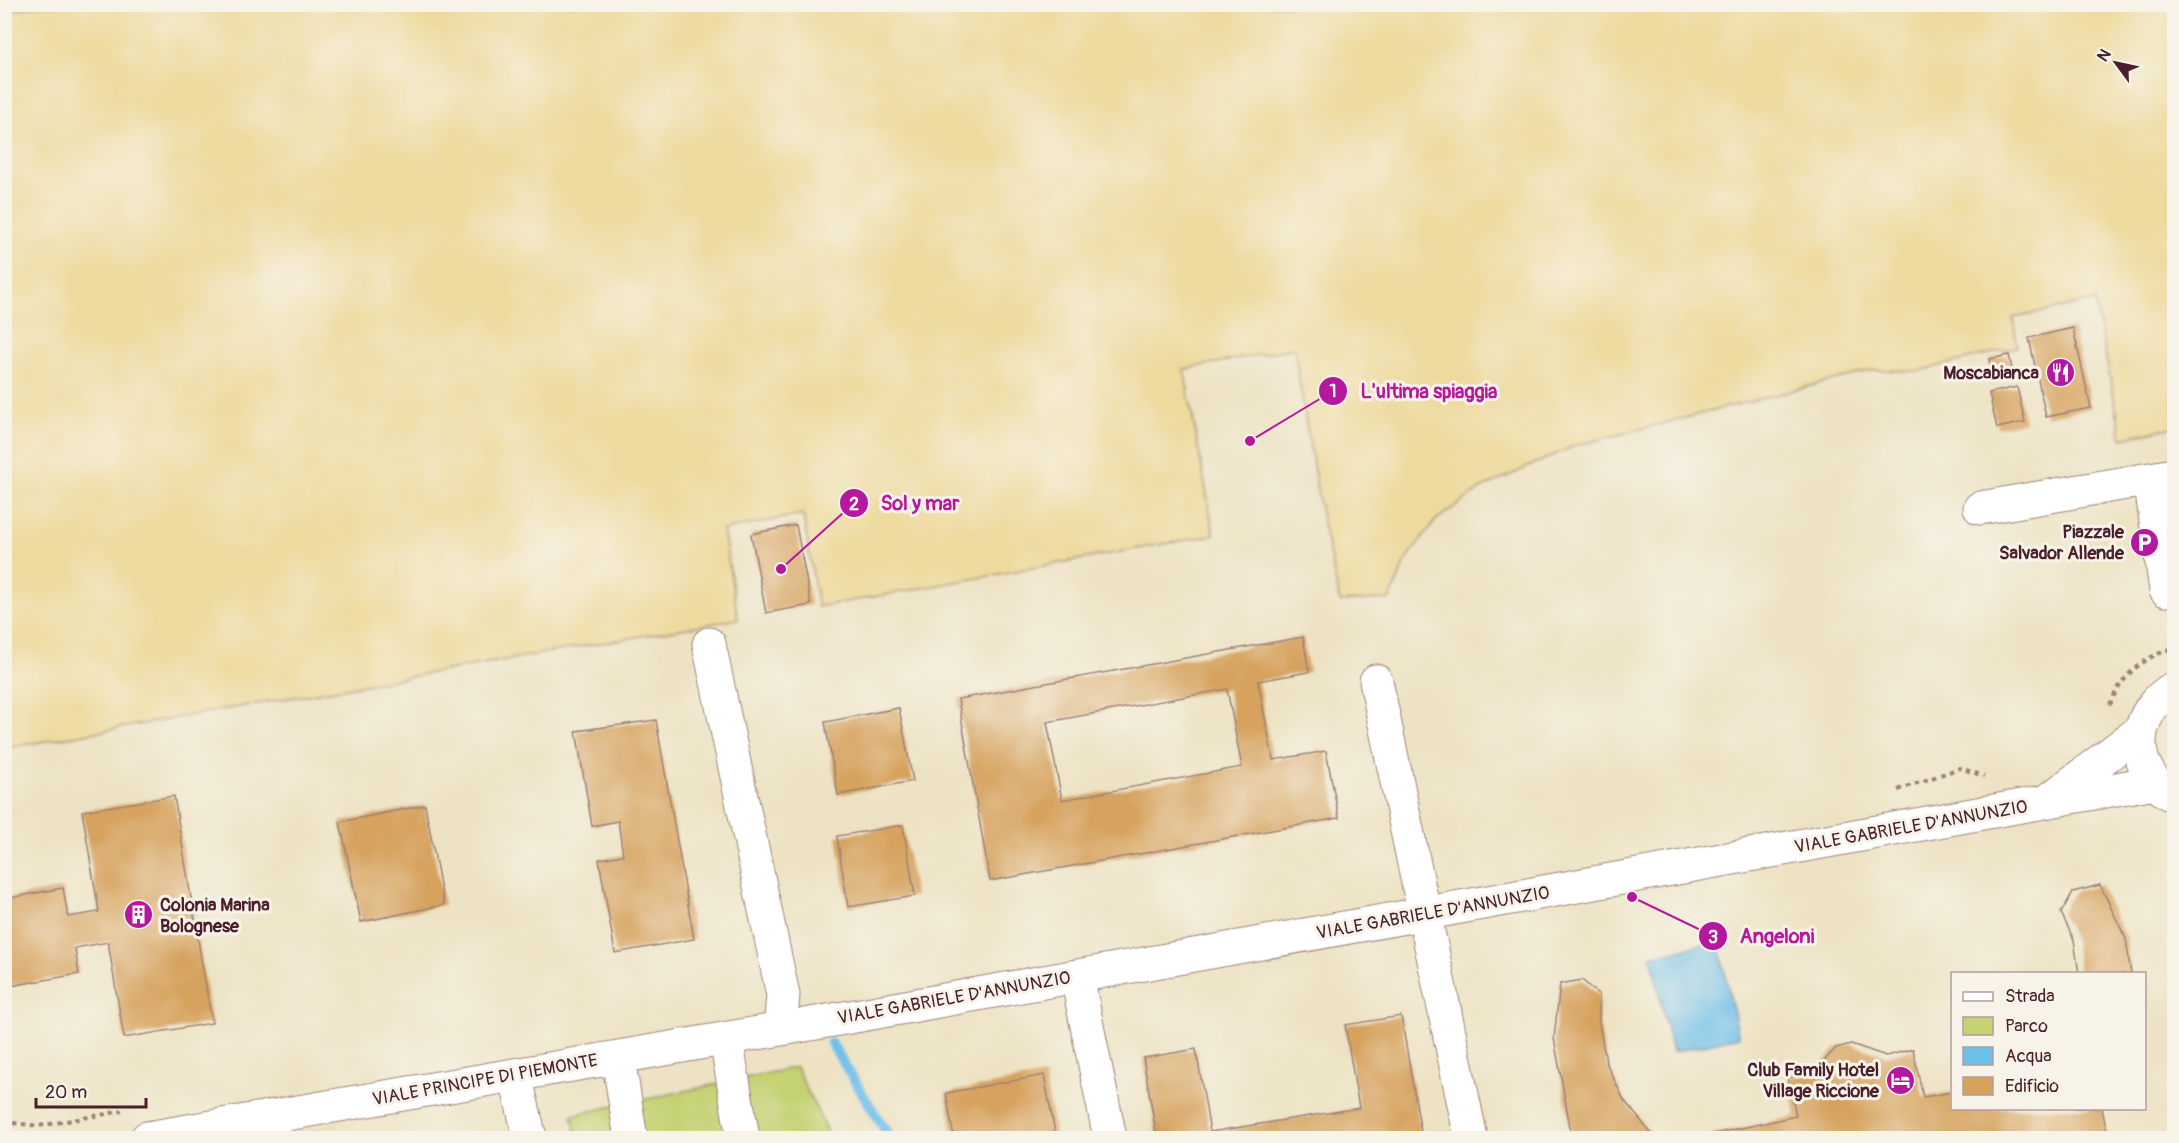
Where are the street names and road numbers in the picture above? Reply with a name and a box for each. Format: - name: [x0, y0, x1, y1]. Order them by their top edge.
- street label: VIALE GABRIELE D'ANNUNZIO: [1793, 795, 2029, 859]
- street label: VIALE GABRIELE D'ANNUNZIO: [1315, 881, 1551, 945]
- street label: VIALE GABRIELE D'ANNUNZIO: [836, 966, 1072, 1030]
- street label: VIALE PRINCIPE DI PIEMONTE: [370, 1049, 600, 1111]

